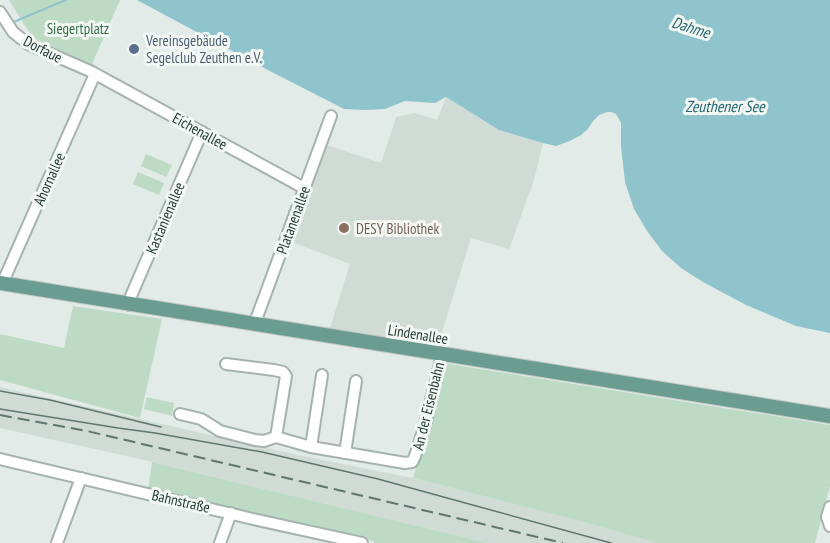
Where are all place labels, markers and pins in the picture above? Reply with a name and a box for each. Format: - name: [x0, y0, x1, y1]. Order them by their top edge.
- place label: Vereinsgebäude Segelclub Zeuthen e.V.: [145, 31, 262, 67]
- marker: Vereinsgebäude Segelclub Zeuthen e.V.: [127, 42, 141, 56]
- place label: DESY Bibliothek: [356, 219, 439, 238]
- marker: DESY Bibliothek: [337, 221, 351, 235]

